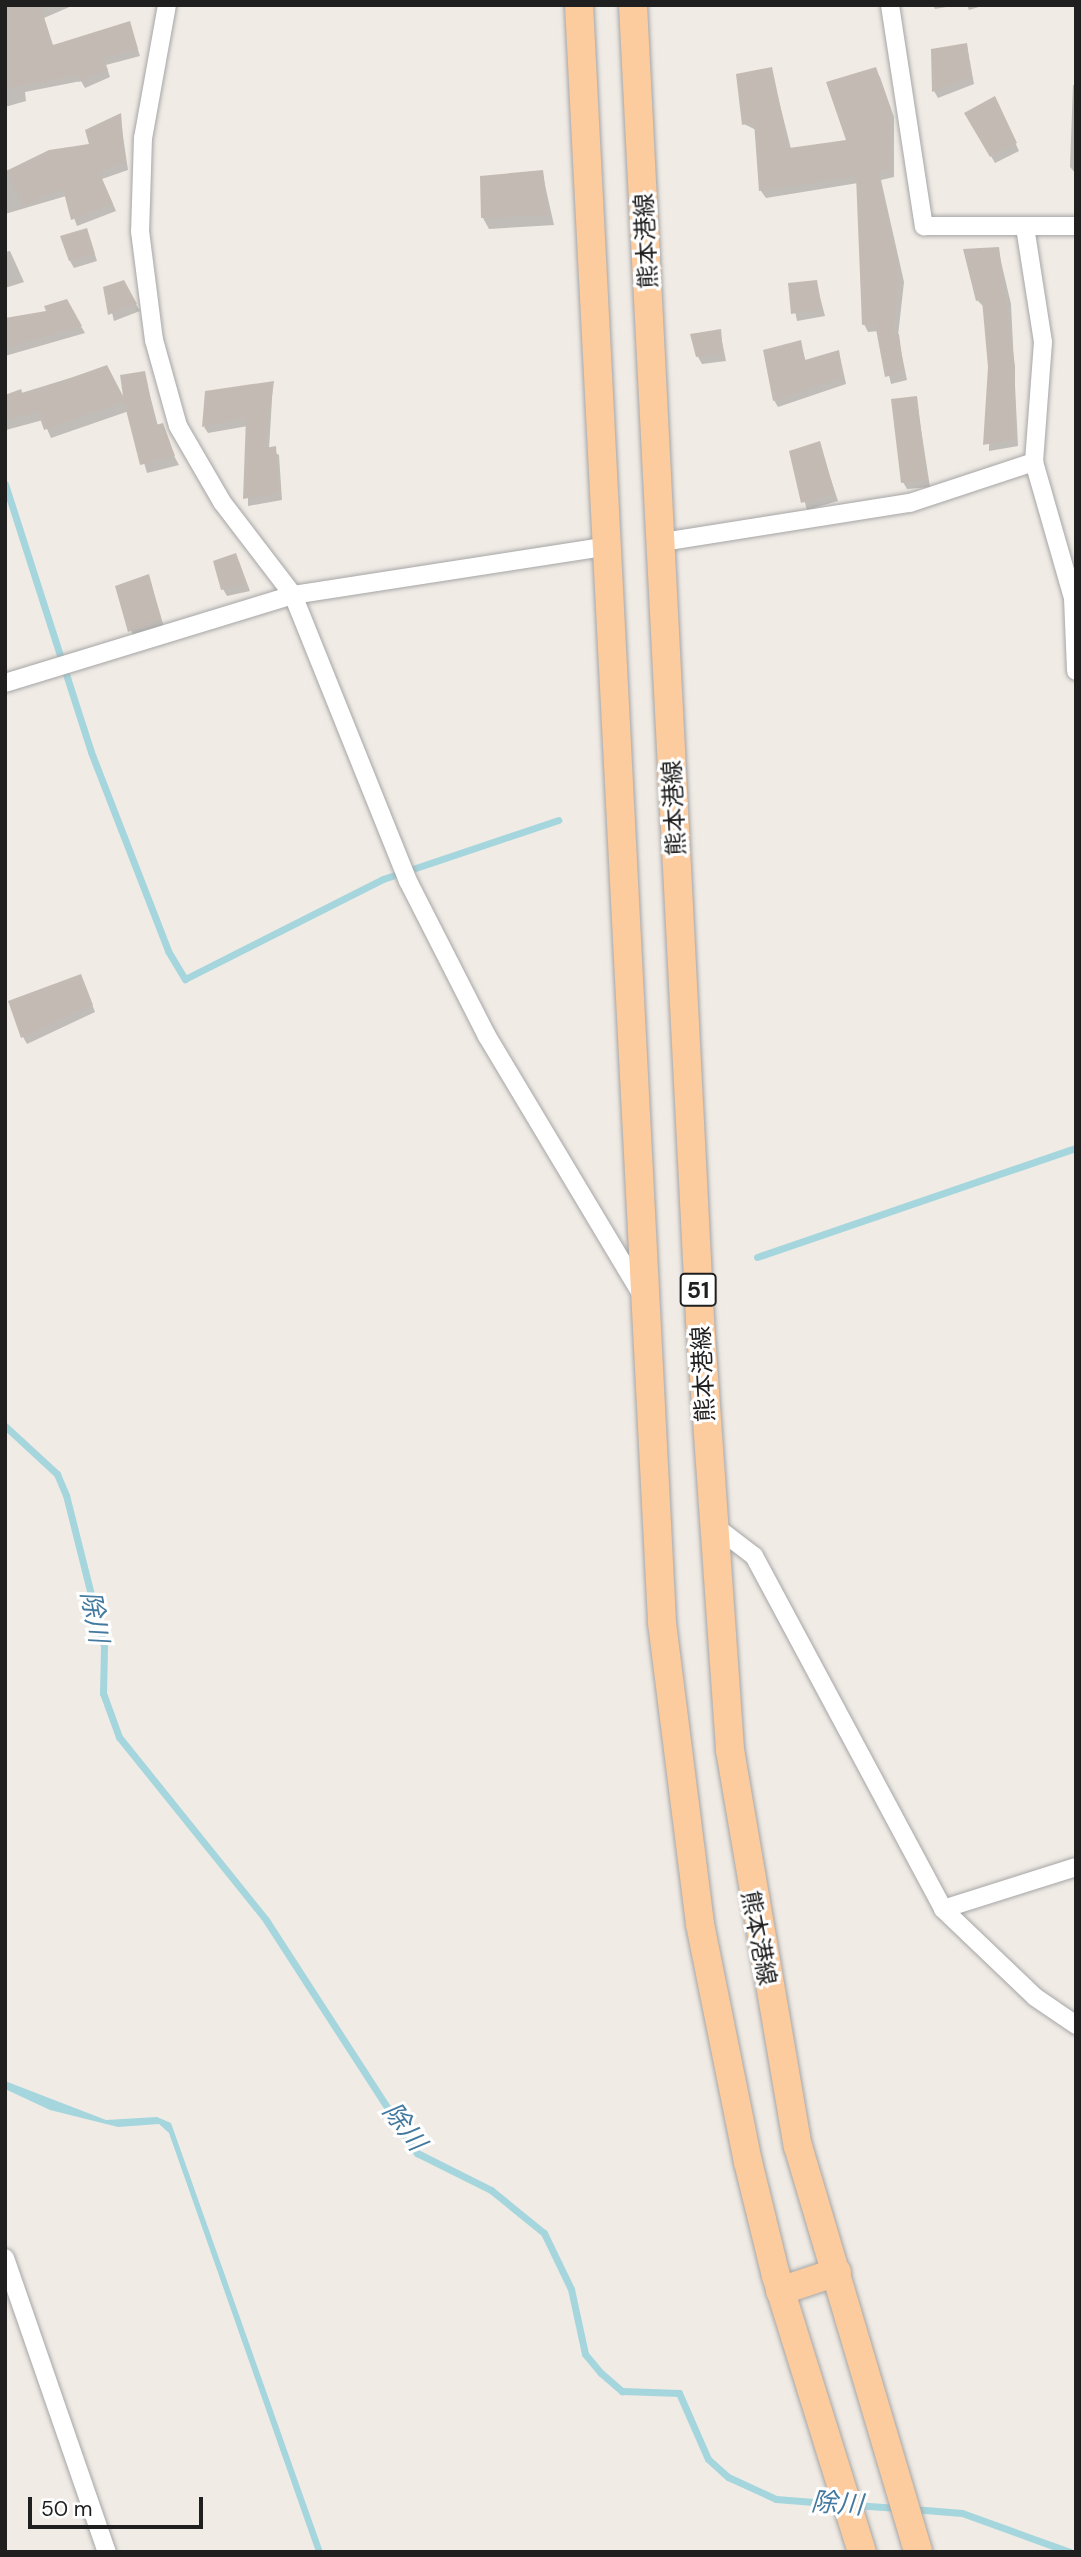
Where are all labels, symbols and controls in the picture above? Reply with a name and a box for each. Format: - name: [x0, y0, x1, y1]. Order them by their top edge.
- street label: 熊本港線: [629, 192, 663, 290]
- street label: 熊本港線: [657, 759, 691, 857]
- road number: 51: [679, 1270, 717, 1310]
- street label: 熊本港線: [686, 1325, 720, 1423]
- water label: 除川: [74, 1589, 114, 1645]
- street label: 熊本港線: [736, 1888, 782, 1988]
- water label: 除川: [376, 2097, 432, 2157]
- scale bar: [32, 2484, 206, 2528]
- water label: 除川: [810, 2487, 864, 2521]
- text: 50 m: [41, 2495, 92, 2523]

